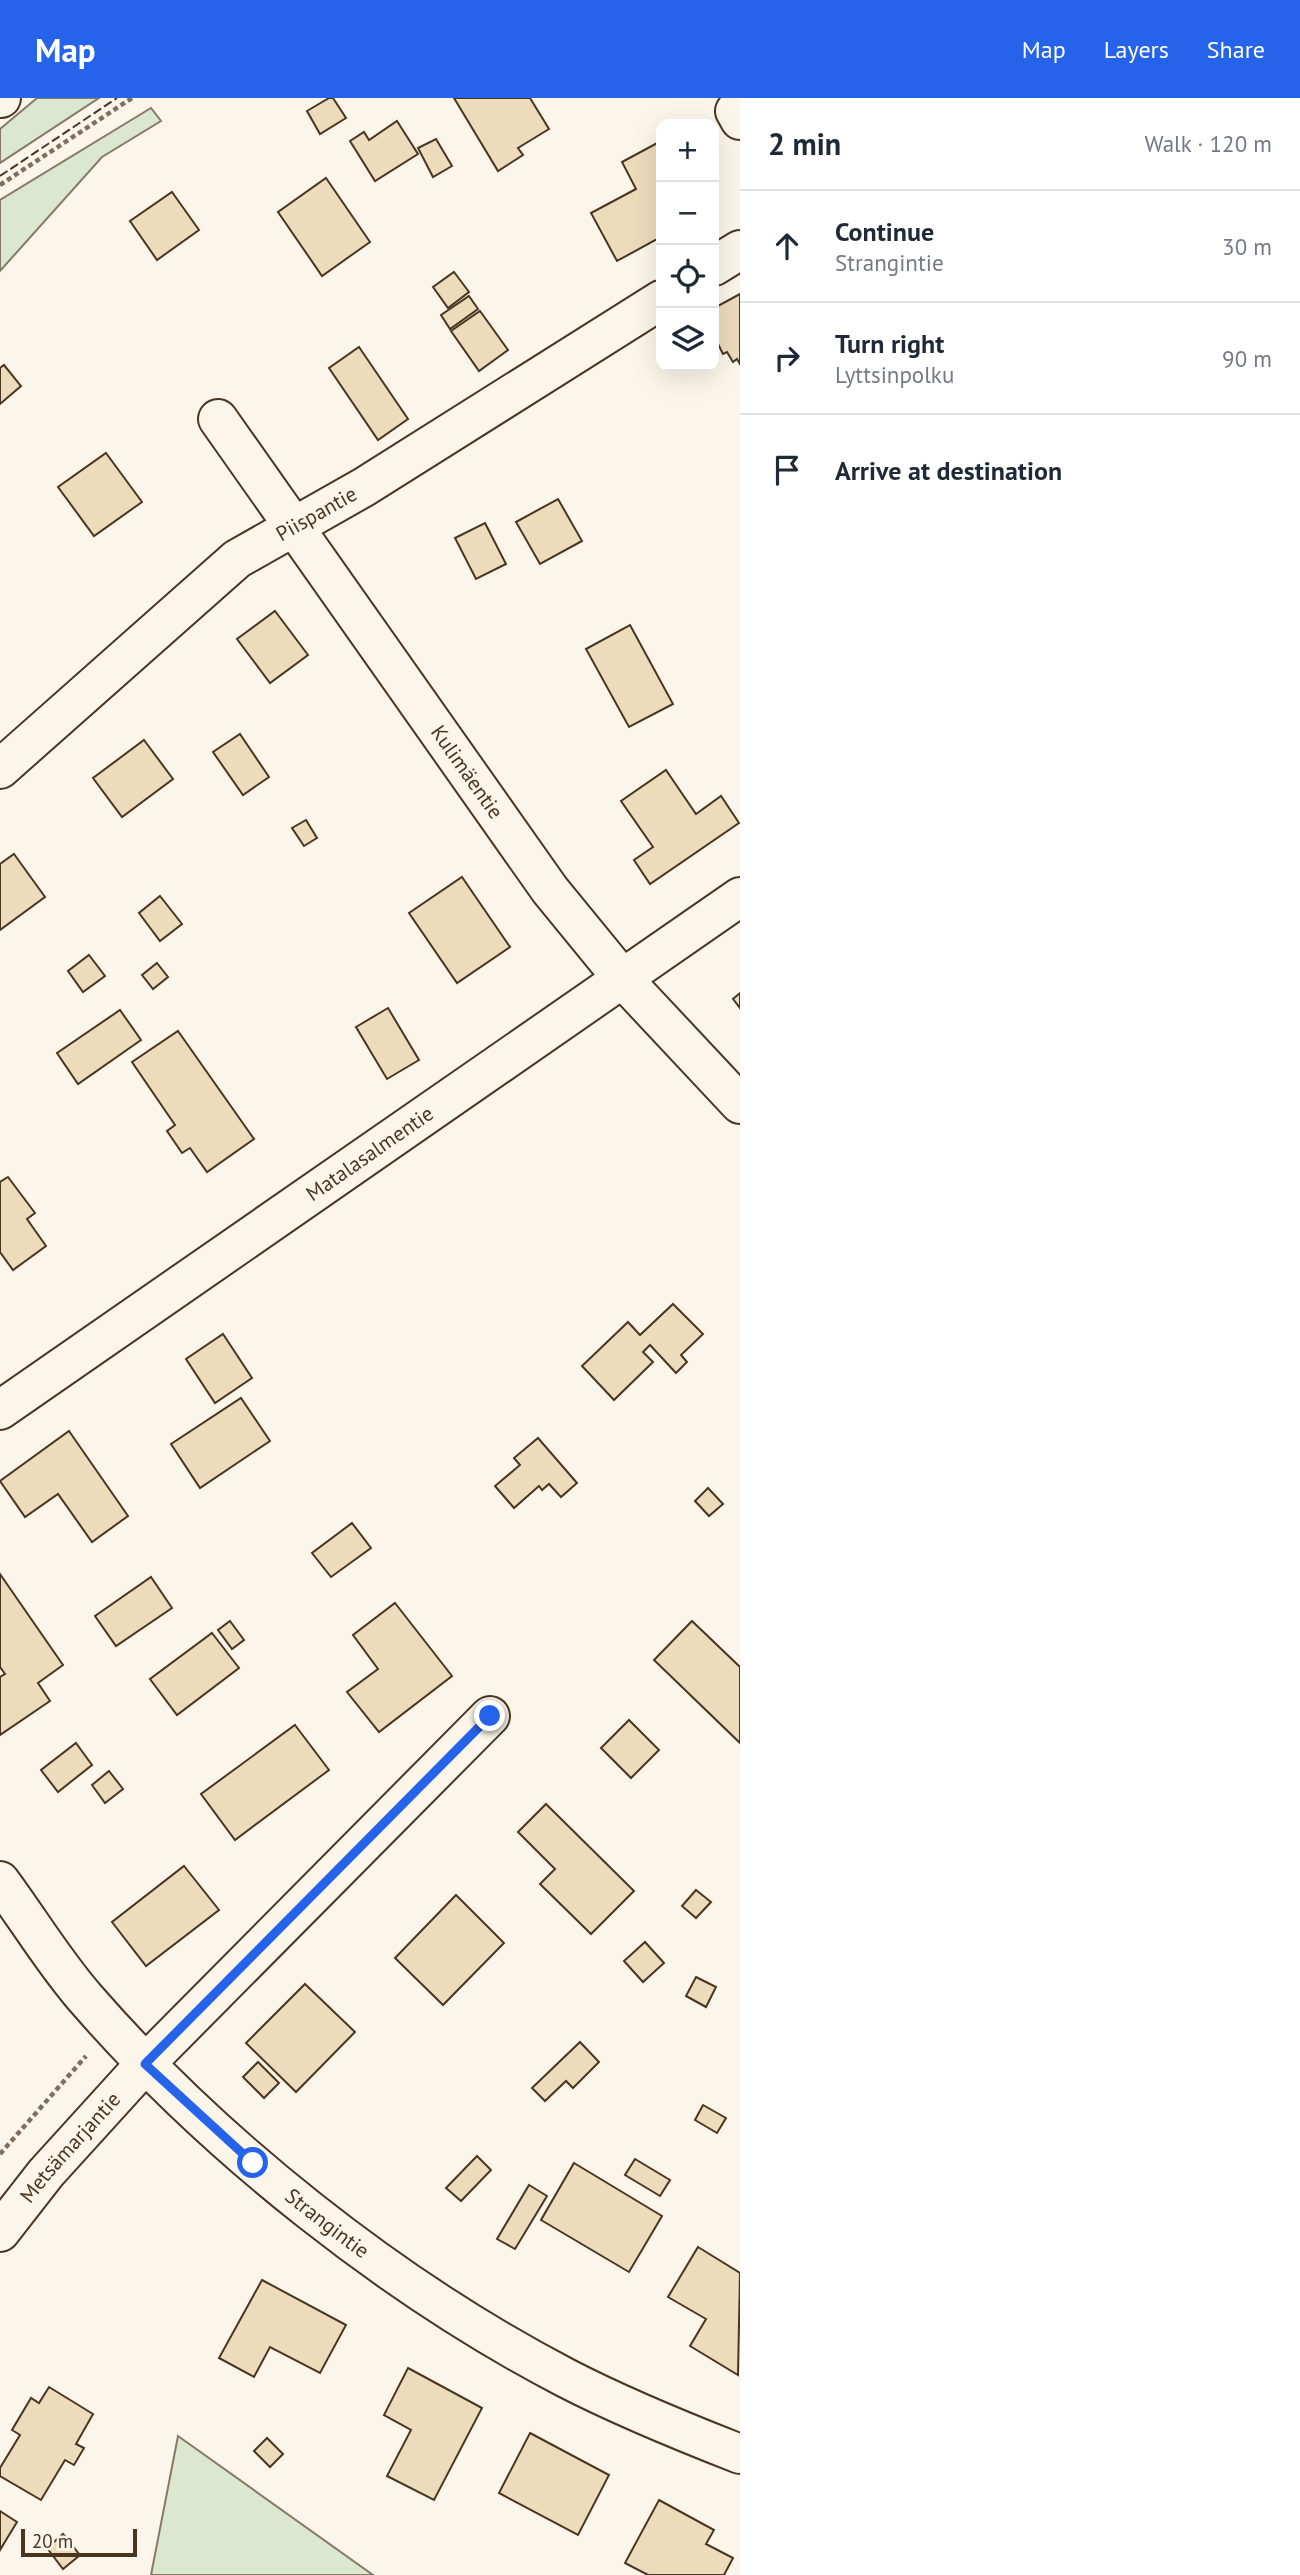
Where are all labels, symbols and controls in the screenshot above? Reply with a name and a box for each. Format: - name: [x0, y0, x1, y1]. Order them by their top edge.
- text: Map: [35, 28, 96, 71]
- text: Map: [1022, 34, 1066, 65]
- text: Layers: [1104, 34, 1169, 65]
- text: Share: [1207, 34, 1265, 65]
- map controls: [656, 119, 719, 371]
- button: +: [656, 119, 719, 182]
- text: 2 min: [768, 124, 841, 163]
- text: Walk · 120 m: [1145, 129, 1272, 158]
- button: −: [656, 182, 719, 245]
- text: Continue: [835, 215, 934, 248]
- icon: ahead: [768, 227, 806, 265]
- text: 30 m: [1222, 232, 1272, 261]
- button: locate: [656, 245, 719, 308]
- text: Strangintie: [835, 248, 944, 277]
- button: layers: [656, 308, 719, 371]
- text: Turn right: [835, 327, 944, 360]
- icon: right: [768, 339, 806, 377]
- text: 90 m: [1222, 344, 1272, 373]
- text: Lyttsinpolku: [835, 360, 954, 389]
- icon: arrive: [768, 451, 806, 489]
- text: Arrive at destination: [835, 454, 1062, 487]
- street label: Piispantie: [271, 480, 361, 547]
- street label: Kulimäentie: [425, 720, 510, 824]
- street label: Matalasalmentie: [301, 1100, 439, 1207]
- route end: [474, 1700, 505, 1731]
- street label: Metsämarjantie: [14, 2086, 126, 2208]
- route start: [237, 2147, 268, 2178]
- street label: Strangintie: [280, 2182, 375, 2264]
- scale bar: [21, 2526, 136, 2558]
- text: 20 m: [32, 2529, 73, 2553]

